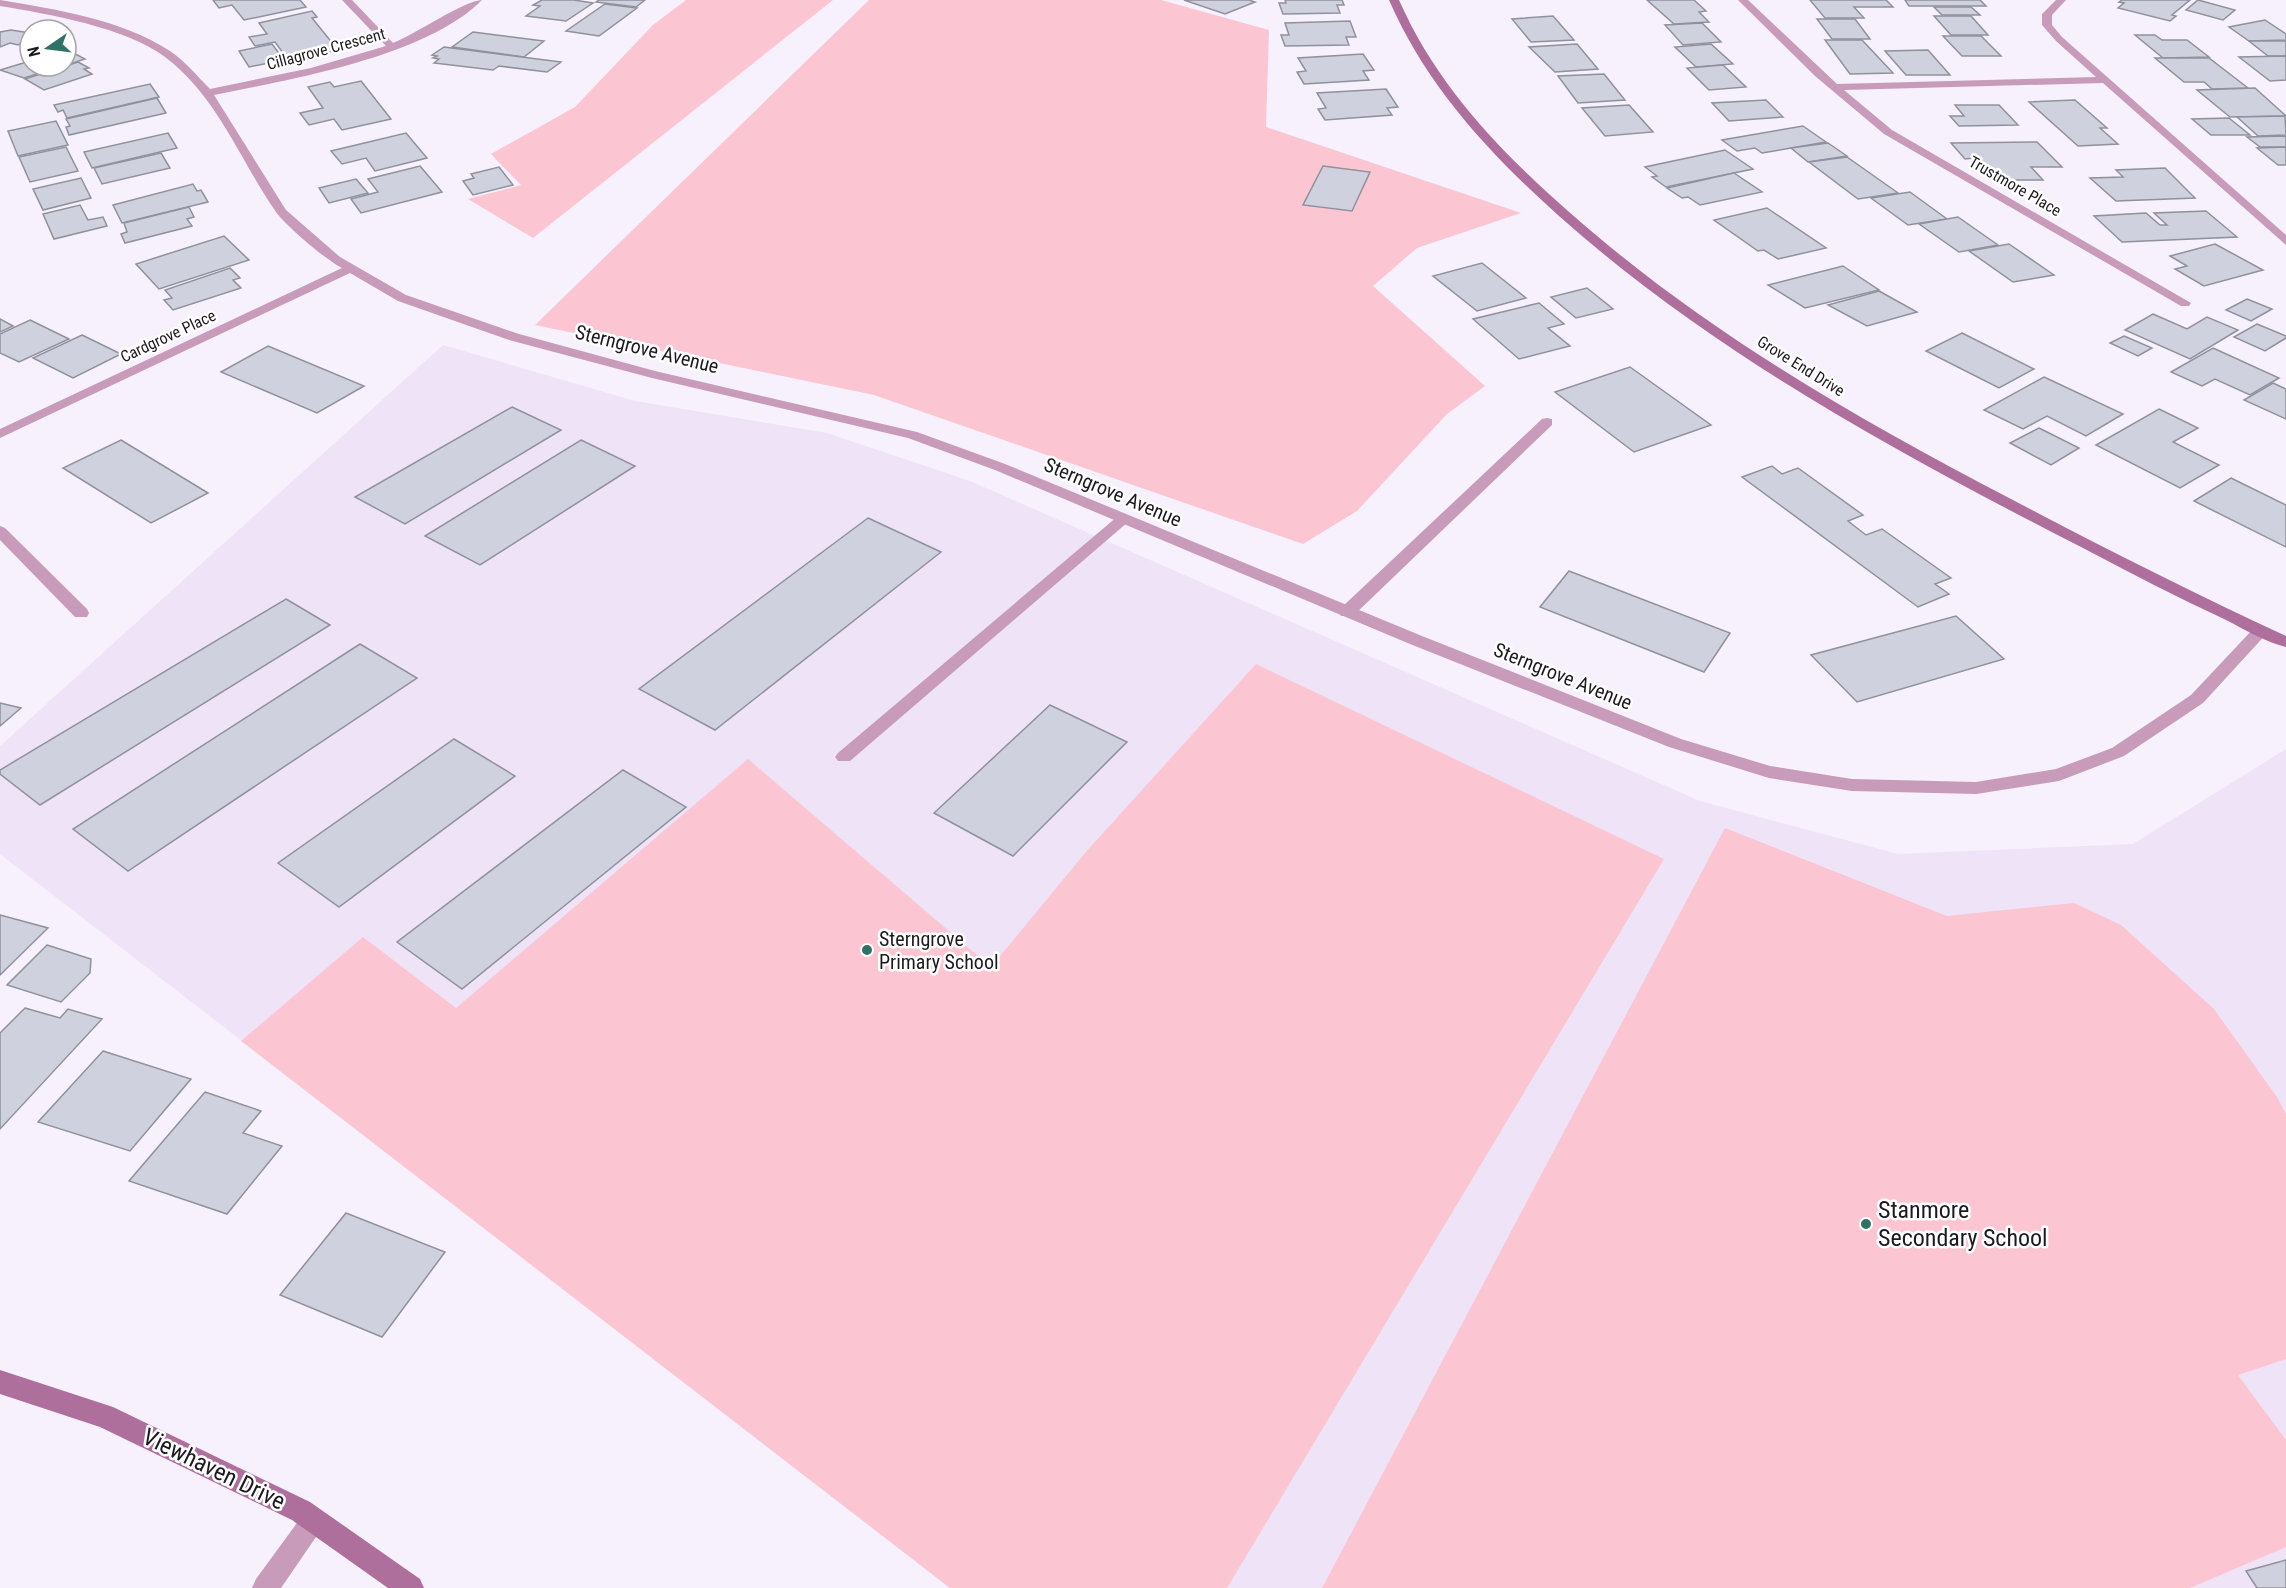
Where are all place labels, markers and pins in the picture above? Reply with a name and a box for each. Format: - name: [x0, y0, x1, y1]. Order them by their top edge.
- place label: Sterngrove Primary School: [879, 927, 999, 974]
- marker: Sterngrove Primary School: [860, 943, 874, 957]
- place label: Stanmore Secondary School: [1878, 1196, 2048, 1252]
- marker: Stanmore Secondary School: [1859, 1217, 1873, 1231]

